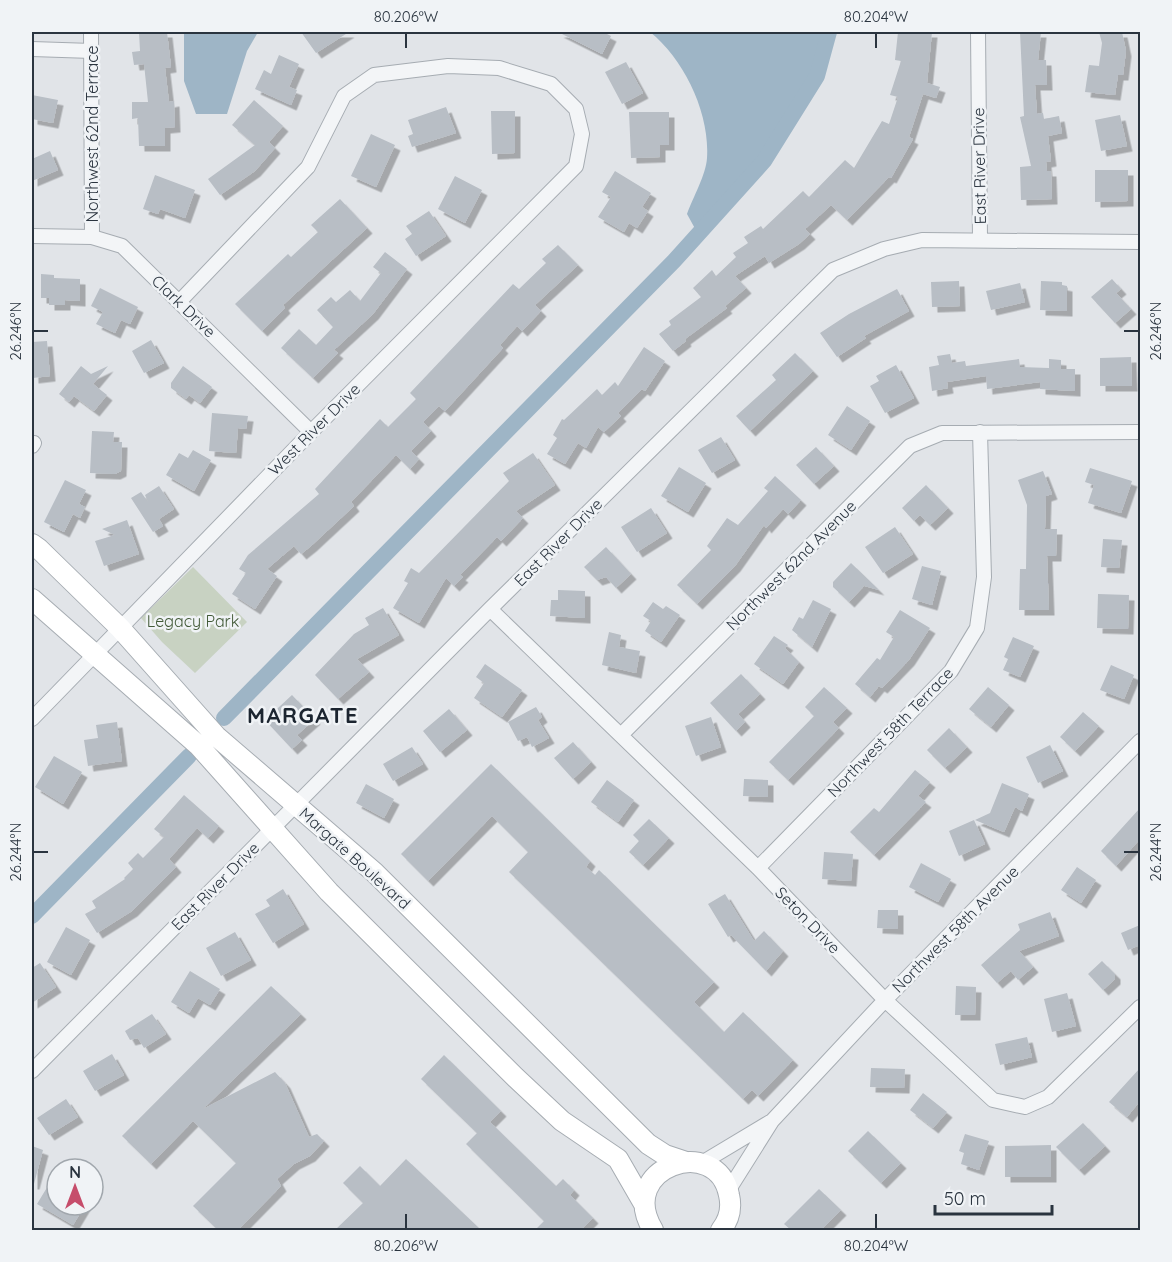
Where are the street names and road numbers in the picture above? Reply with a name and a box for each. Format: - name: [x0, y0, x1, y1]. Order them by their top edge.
- street label: Northwest 62nd Terrace: [82, 45, 102, 223]
- street label: East River Drive: [968, 107, 990, 225]
- street label: Clark Drive: [148, 271, 220, 341]
- street label: West River Drive: [264, 379, 364, 479]
- street label: East River Drive: [510, 494, 606, 590]
- street label: Northwest 62nd Avenue: [722, 496, 860, 634]
- street label: Northwest 58th Terrace: [823, 663, 957, 801]
- street label: Margate Boulevard: [295, 803, 415, 913]
- street label: East River Drive: [167, 838, 263, 934]
- street label: Northwest 58th Avenue: [887, 861, 1023, 997]
- street label: Seton Drive: [771, 882, 845, 958]

